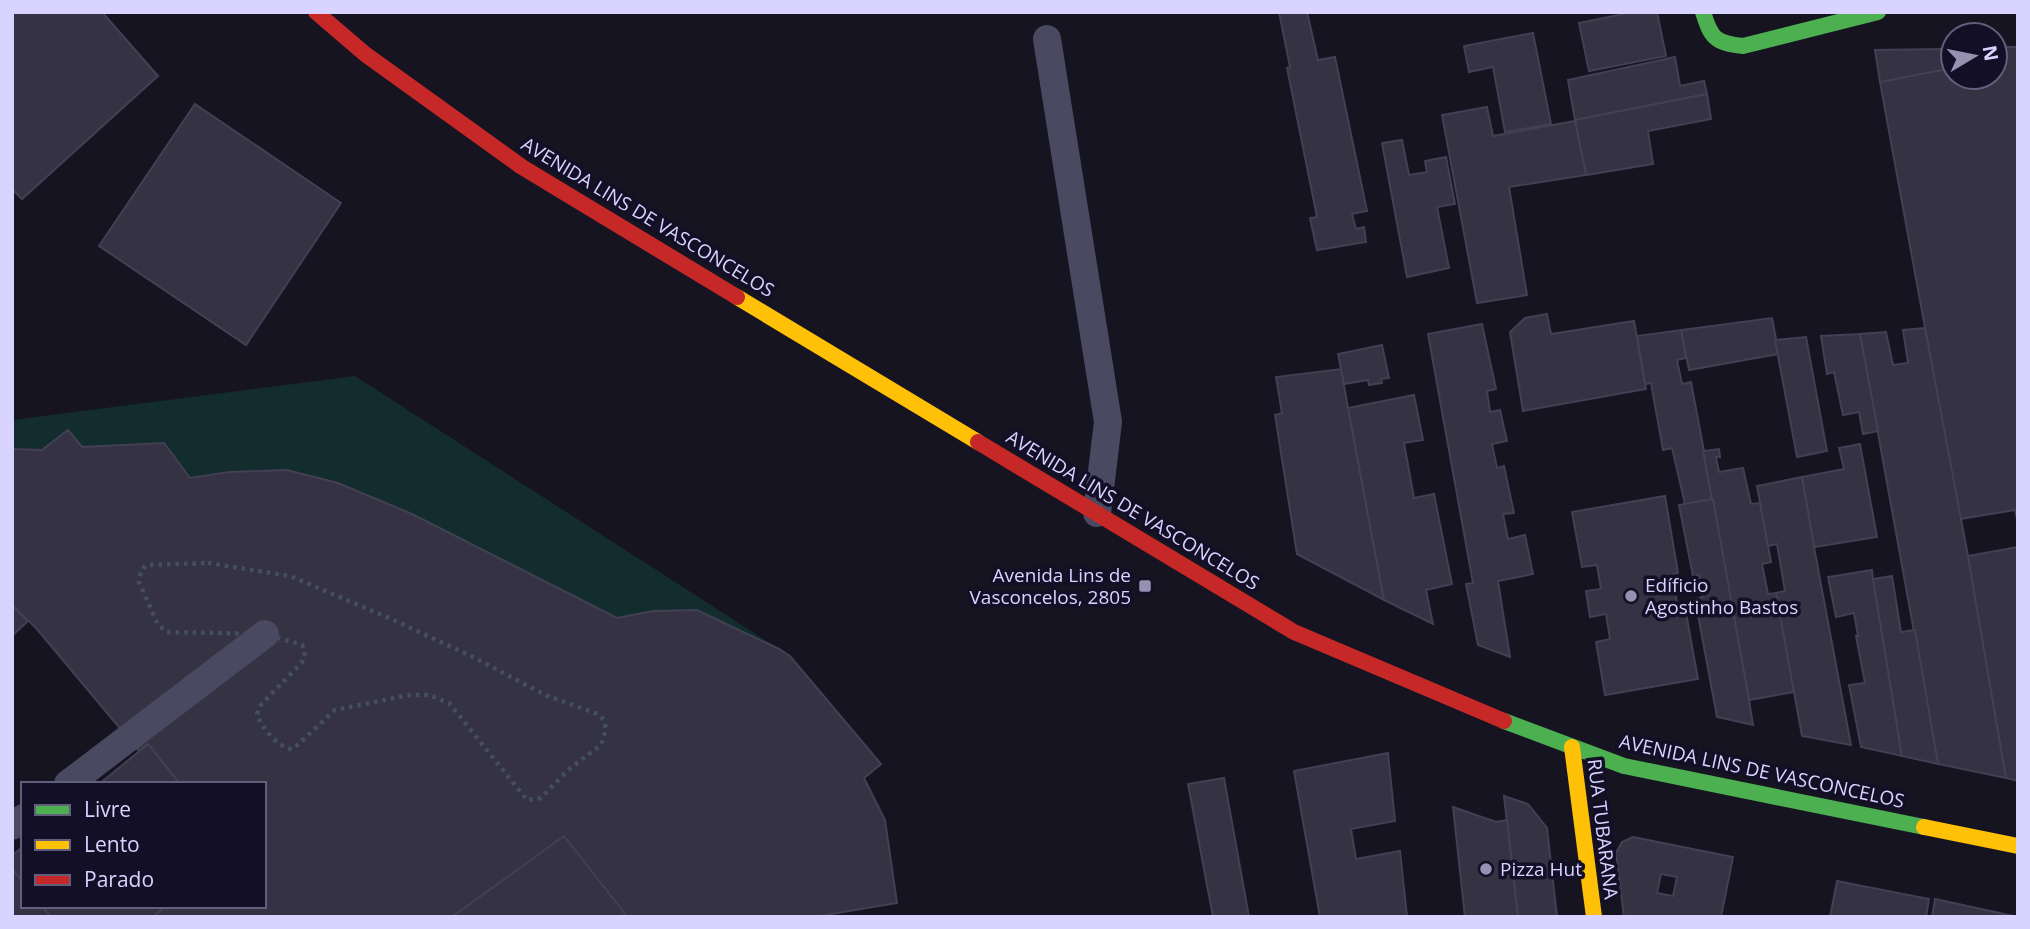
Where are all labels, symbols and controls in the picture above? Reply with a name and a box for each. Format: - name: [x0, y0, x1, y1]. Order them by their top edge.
- north arrow: [1939, 21, 2009, 91]
- text: N: [1977, 43, 2005, 63]
- street label: AVENIDA LINS DE VASCONCELOS: [517, 131, 779, 303]
- street label: AVENIDA LINS DE VASCONCELOS: [1002, 424, 1264, 596]
- place label: Avenida Lins de Vasconcelos, 2805: [970, 562, 1131, 610]
- place label: Edíficio Agostinho Bastos: [1645, 572, 1798, 620]
- marker: Avenida Lins de Vasconcelos, 2805: [1137, 578, 1153, 594]
- marker: Edíficio Agostinho Bastos: [1623, 588, 1639, 604]
- street label: AVENIDA LINS DE VASCONCELOS: [1617, 728, 1907, 814]
- street label: RUA TUBARANA: [1581, 757, 1625, 901]
- legend: [21, 782, 266, 908]
- text: Livre: [84, 795, 131, 823]
- text: Lento: [84, 830, 140, 858]
- place label: Pizza Hut: [1500, 856, 1582, 882]
- marker: Pizza Hut: [1478, 861, 1494, 877]
- text: Parado: [84, 865, 154, 893]

